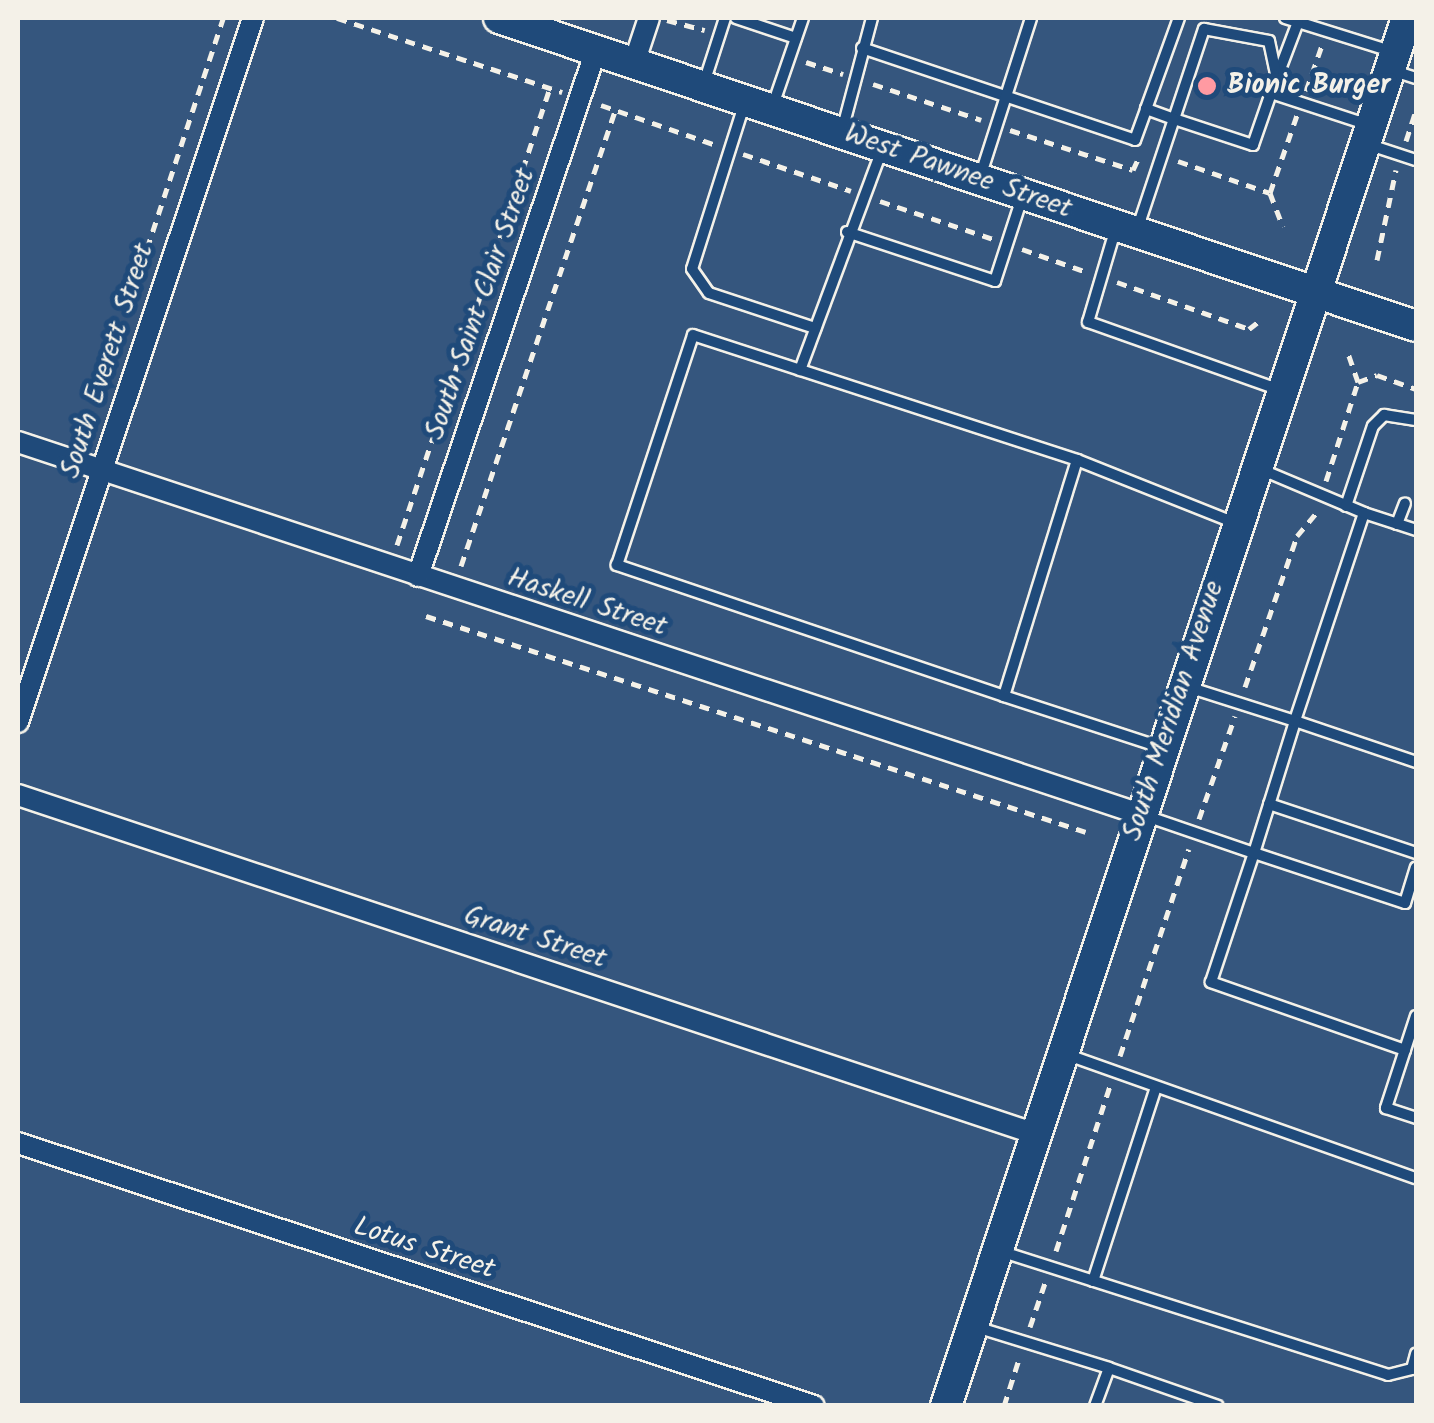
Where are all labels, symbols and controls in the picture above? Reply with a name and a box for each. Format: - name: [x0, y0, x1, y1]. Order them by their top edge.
- place label: Bionic Burger: [1227, 69, 1390, 103]
- marker: Bionic Burger: [1196, 75, 1218, 97]
- street label: West Pawnee Street: [840, 117, 1076, 227]
- street label: South Saint Clair Street: [419, 164, 543, 444]
- street label: South Everett Street: [54, 239, 162, 483]
- street label: Haskell Street: [503, 561, 671, 645]
- street label: South Meridian Avenue: [1116, 577, 1232, 845]
- street label: Grant Street: [460, 899, 610, 977]
- street label: Lotus Street: [349, 1210, 499, 1288]

